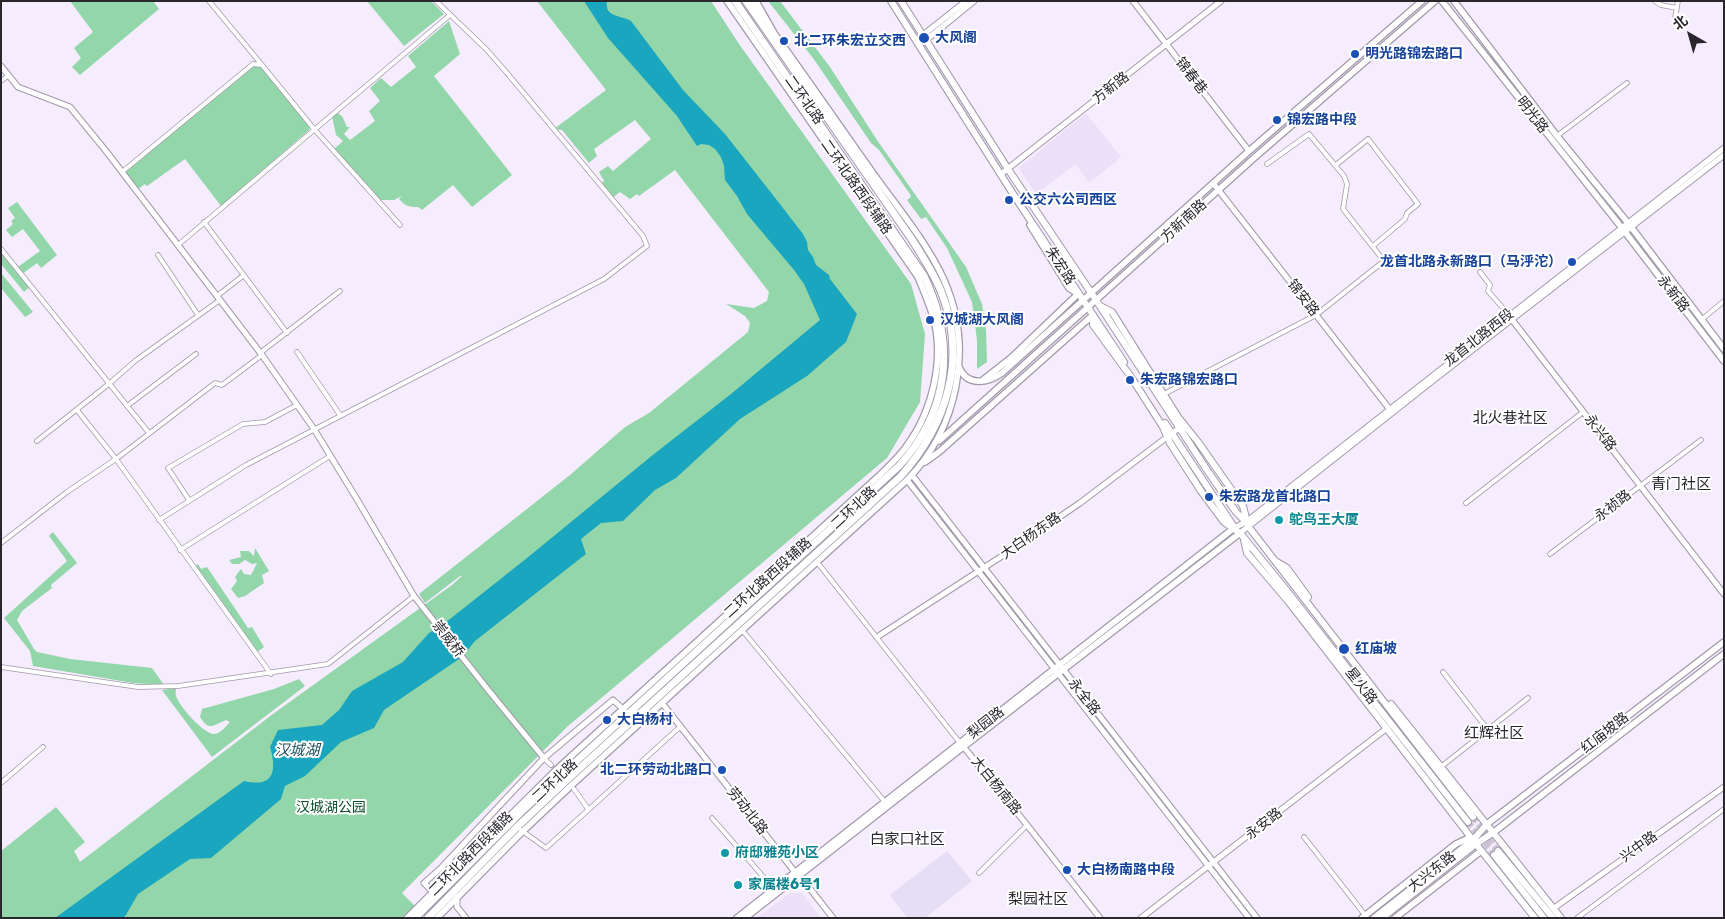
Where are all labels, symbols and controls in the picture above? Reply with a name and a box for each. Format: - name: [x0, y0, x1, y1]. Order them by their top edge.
- north arrow: [1665, 10, 1715, 60]
- text: 北: [1670, 12, 1691, 34]
- place label: 大风阁: [935, 30, 977, 46]
- marker: 大风阁: [917, 31, 931, 45]
- place label: 北二环朱宏立交西: [794, 33, 906, 49]
- marker: 北二环朱宏立交西: [778, 35, 790, 47]
- place label: 明光路锦宏路口: [1365, 46, 1463, 62]
- marker: 明光路锦宏路口: [1349, 48, 1361, 60]
- street label: 锦春巷: [1171, 54, 1211, 98]
- street label: 方新路: [1089, 68, 1133, 108]
- street label: 二环北路: [781, 72, 827, 128]
- street label: 明光路: [1512, 93, 1552, 137]
- place label: 锦宏路中段: [1287, 112, 1357, 128]
- marker: 锦宏路中段: [1271, 114, 1283, 126]
- street label: 二环北路西段辅路: [817, 136, 895, 238]
- place label: 公交六公司西区: [1019, 192, 1117, 208]
- marker: 公交六公司西区: [1003, 194, 1015, 206]
- street label: 方新南路: [1158, 196, 1210, 246]
- street label: 朱宏路: [1042, 244, 1078, 288]
- place label: 龙首北路永新路口（马泘沱）: [1380, 254, 1562, 270]
- marker: 龙首北路永新路口（马泘沱）: [1566, 256, 1578, 268]
- street label: 永新路: [1653, 272, 1693, 316]
- street label: 锦安路: [1283, 276, 1323, 320]
- street label: 龙首北路西段: [1441, 306, 1517, 370]
- place label: 汉城湖大风阁: [940, 312, 1024, 328]
- marker: 汉城湖大风阁: [924, 314, 936, 326]
- place label: 朱宏路锦宏路口: [1140, 372, 1238, 388]
- marker: 朱宏路锦宏路口: [1124, 374, 1136, 386]
- district label: 北火巷社区: [1473, 410, 1547, 428]
- street label: 永兴路: [1580, 411, 1620, 455]
- district label: 青门社区: [1651, 476, 1711, 494]
- street label: 二环北路: [828, 483, 880, 533]
- street label: 永祯路: [1591, 486, 1635, 526]
- place label: 朱宏路龙首北路口: [1219, 489, 1331, 505]
- marker: 朱宏路龙首北路口: [1203, 491, 1215, 503]
- street label: 大白杨东路: [998, 509, 1064, 563]
- place label: 鸵鸟王大厦: [1289, 512, 1359, 528]
- marker: 鸵鸟王大厦: [1273, 514, 1285, 526]
- street label: 二环北路西段辅路: [721, 534, 815, 622]
- street label: 崇威桥: [428, 617, 468, 661]
- place label: 红庙坡: [1355, 641, 1397, 657]
- marker: 红庙坡: [1337, 642, 1351, 656]
- street label: 星火路: [1341, 664, 1381, 708]
- street label: 永全路: [1064, 675, 1104, 719]
- street label: 梨园路: [964, 703, 1008, 743]
- street label: 红庙坡路: [1578, 709, 1632, 757]
- place label: 大白杨村: [617, 712, 673, 728]
- marker: 大白杨村: [601, 714, 613, 726]
- district label: 红辉社区: [1464, 725, 1524, 743]
- water label: 汉城湖: [275, 742, 319, 760]
- street label: 大白杨南路: [967, 754, 1025, 818]
- street label: 二环北路: [529, 756, 581, 806]
- place label: 北二环劳动北路口: [600, 762, 712, 778]
- marker: 北二环劳动北路口: [716, 764, 728, 776]
- street label: 劳动北路: [723, 784, 771, 838]
- park label: 汉城湖公园: [296, 800, 366, 816]
- street label: 永安路: [1242, 804, 1286, 844]
- street label: 二环北路西段辅路: [425, 808, 517, 900]
- street label: 兴中路: [1617, 828, 1661, 866]
- district label: 白家口社区: [870, 831, 944, 849]
- place label: 府邸雅苑小区: [735, 845, 819, 861]
- marker: 府邸雅苑小区: [719, 847, 731, 859]
- street label: 大兴东路: [1405, 848, 1459, 896]
- place label: 大白杨南路中段: [1077, 862, 1175, 878]
- marker: 大白杨南路中段: [1061, 864, 1073, 876]
- place label: 家属楼6号1: [748, 877, 820, 893]
- marker: 家属楼6号1: [732, 879, 744, 891]
- district label: 梨园社区: [1008, 891, 1068, 909]

